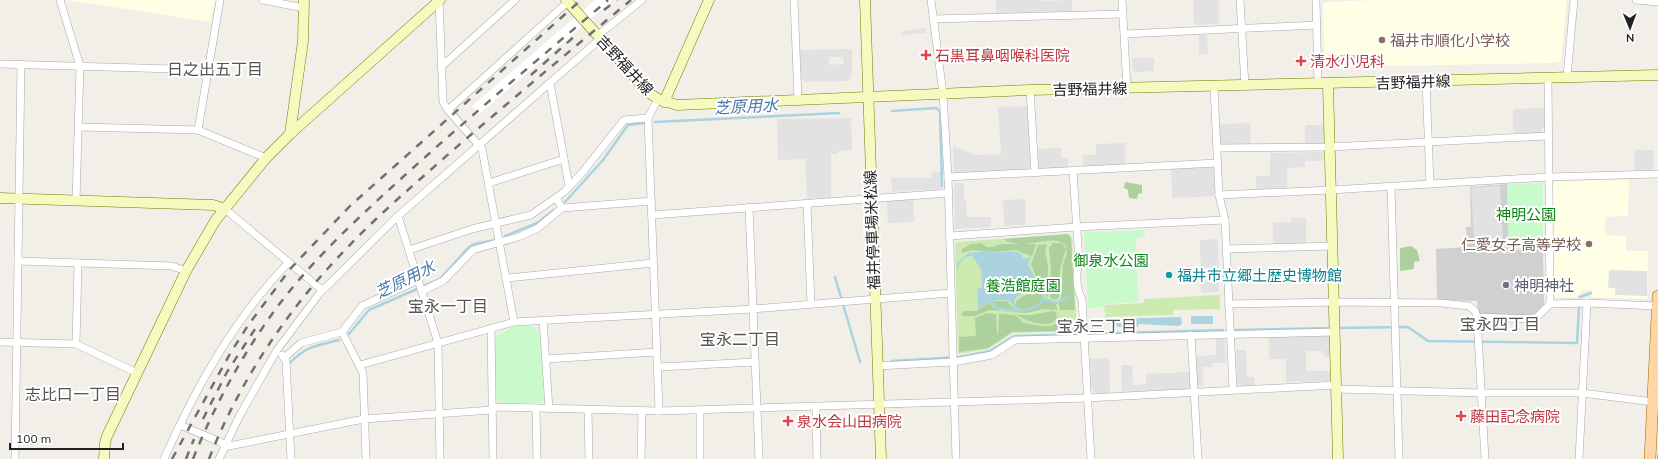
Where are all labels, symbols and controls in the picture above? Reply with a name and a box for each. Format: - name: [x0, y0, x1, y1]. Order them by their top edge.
- north arrow: [1610, 8, 1650, 48]
- street label: 吉野福井線: [592, 31, 658, 99]
- place label: 福井市順化小学校: [1390, 31, 1510, 50]
- text: N: [1626, 31, 1634, 45]
- marker: 福井市順化小学校: [1377, 35, 1387, 45]
- place label: 石黒耳鼻咽喉科医院: [935, 46, 1070, 65]
- marker: 石黒耳鼻咽喉科医院: [920, 49, 932, 61]
- place label: 清水小児科: [1310, 52, 1385, 71]
- marker: 清水小児科: [1295, 55, 1307, 67]
- district label: 日之出五丁目: [167, 59, 263, 79]
- street label: 吉野福井線: [1375, 71, 1451, 93]
- street label: 吉野福井線: [1052, 79, 1128, 99]
- water label: 芝原用水: [714, 94, 780, 118]
- street label: 福井停車場米松線: [860, 170, 884, 290]
- park label: 神明公園: [1496, 205, 1556, 224]
- place label: 仁愛女子高等学校: [1461, 235, 1581, 254]
- marker: 仁愛女子高等学校: [1584, 239, 1594, 249]
- park label: 御泉水公園: [1073, 251, 1149, 270]
- water label: 芝原用水: [372, 255, 440, 302]
- place label: 福井市立郷土歴史博物館: [1177, 266, 1342, 285]
- marker: 福井市立郷土歴史博物館: [1164, 270, 1174, 280]
- park label: 養浩館庭園: [985, 276, 1061, 295]
- place label: 神明神社: [1514, 276, 1574, 295]
- marker: 神明神社: [1501, 280, 1511, 290]
- district label: 宝永一丁目: [408, 296, 488, 316]
- district label: 宝永四丁目: [1460, 314, 1540, 334]
- district label: 宝永三丁目: [1057, 316, 1137, 336]
- district label: 宝永二丁目: [700, 329, 780, 349]
- district label: 志比口一丁目: [25, 384, 121, 404]
- place label: 藤田記念病院: [1470, 407, 1560, 426]
- marker: 藤田記念病院: [1455, 410, 1467, 422]
- place label: 泉水会山田病院: [797, 412, 902, 431]
- marker: 泉水会山田病院: [782, 415, 794, 427]
- scale bar: [10, 425, 123, 451]
- text: 100 m: [16, 431, 51, 446]

